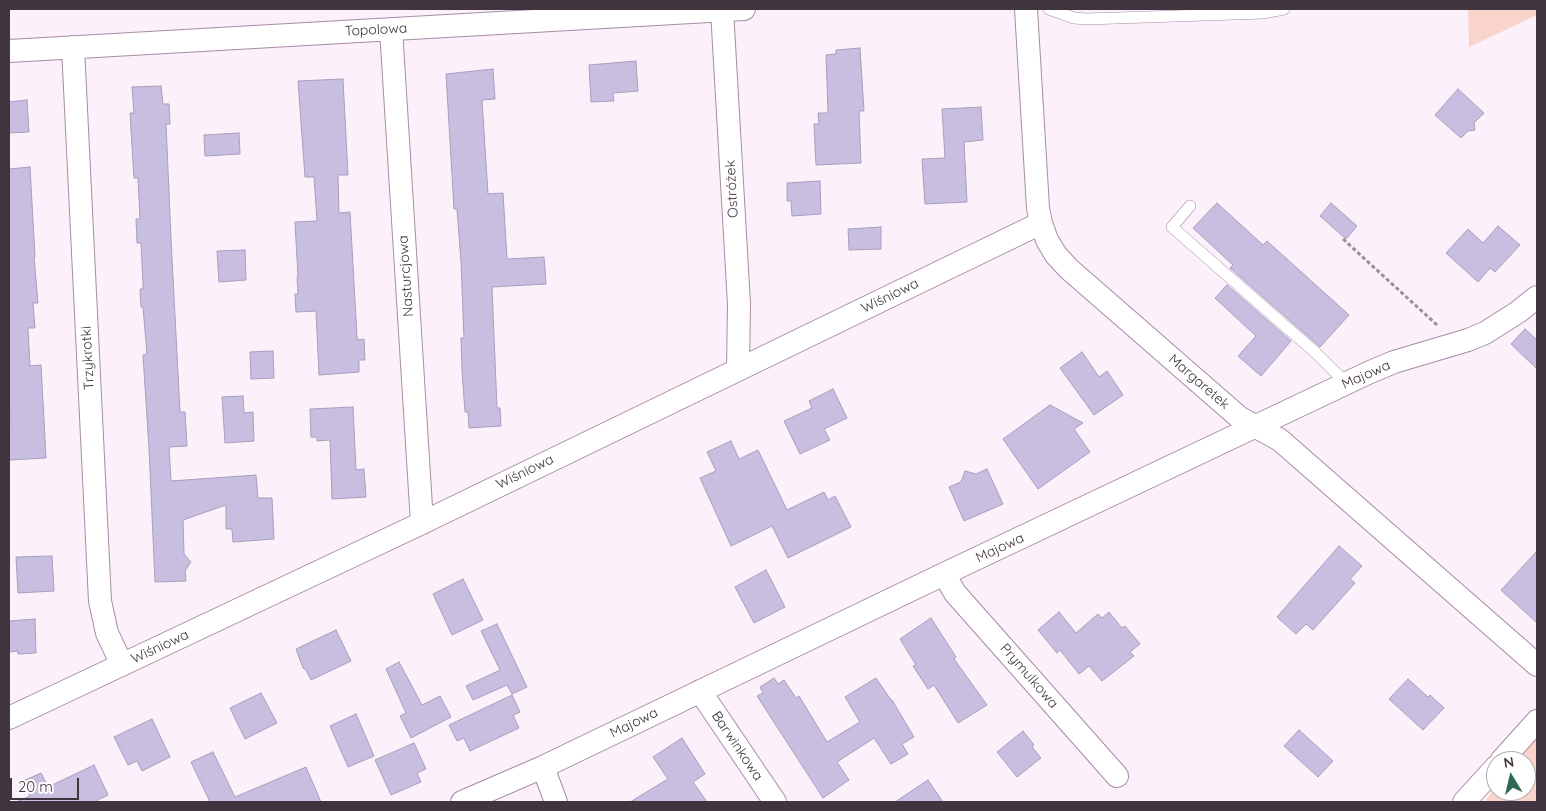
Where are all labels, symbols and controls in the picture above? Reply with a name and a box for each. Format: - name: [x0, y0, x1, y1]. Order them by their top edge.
- street label: Topolowa: [344, 20, 408, 40]
- street label: Ostróżek: [722, 160, 742, 218]
- street label: Nasturcjowa: [395, 235, 417, 317]
- street label: Wiśniowa: [859, 275, 921, 317]
- street label: Trzykrotki: [78, 326, 98, 390]
- street label: Margaretek: [1165, 351, 1233, 413]
- street label: Majowa: [1339, 357, 1393, 393]
- street label: Wiśniowa: [494, 451, 556, 493]
- street label: Majowa: [973, 530, 1027, 566]
- street label: Wiśniowa: [128, 626, 192, 668]
- street label: Prymulkowa: [996, 640, 1062, 712]
- street label: Majowa: [607, 704, 661, 742]
- street label: Barwinkowa: [708, 708, 766, 784]
- north arrow: [1486, 751, 1536, 801]
- text: N: [1502, 752, 1515, 772]
- scale bar: [12, 768, 81, 800]
- text: 20 m: [18, 777, 53, 796]

